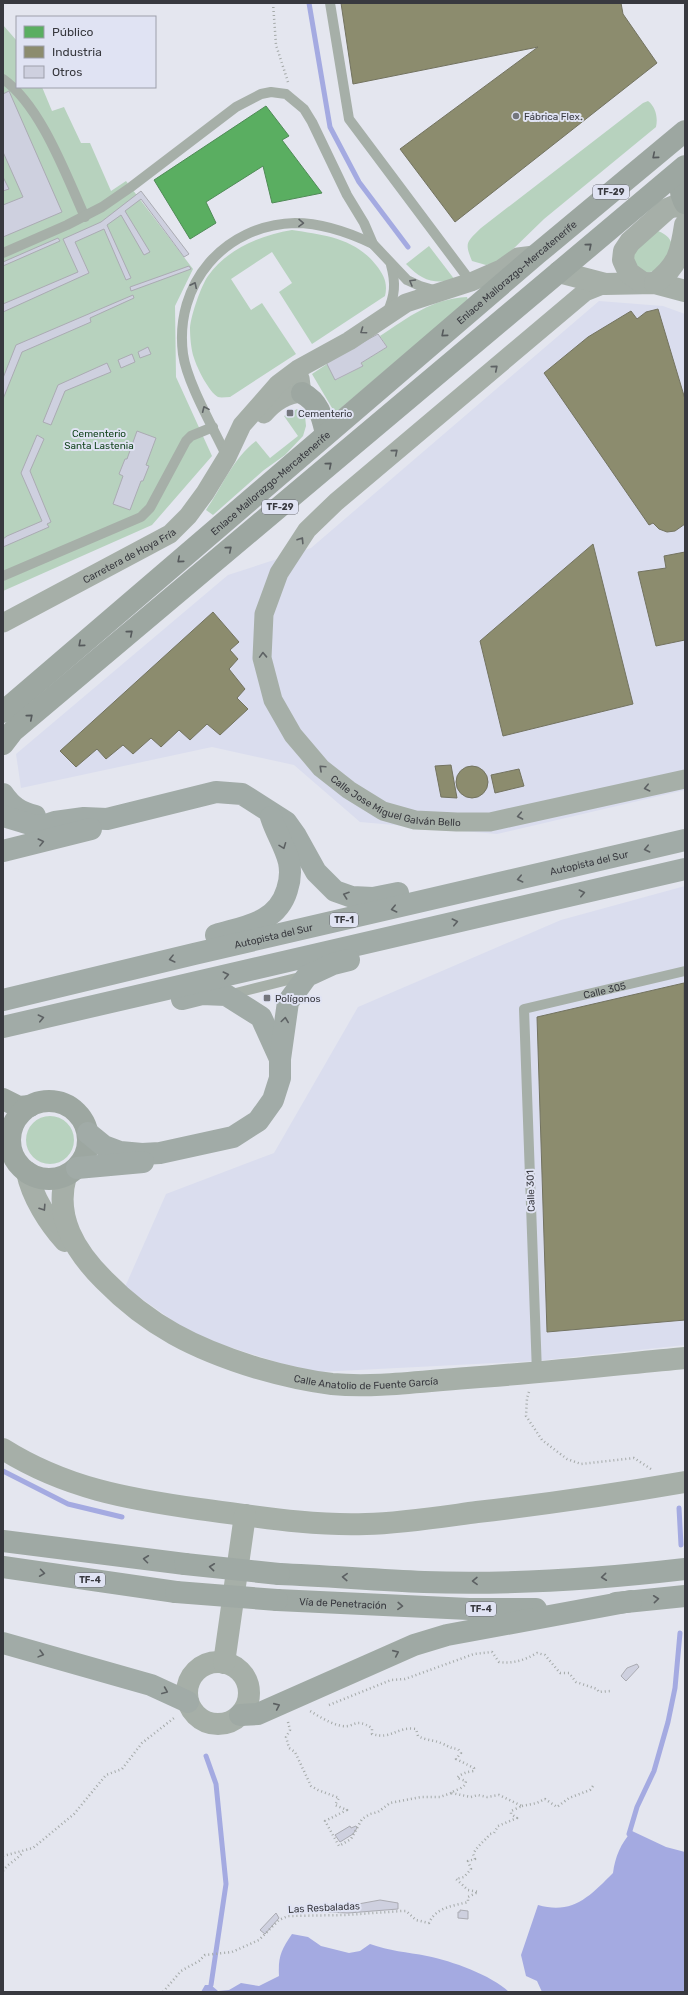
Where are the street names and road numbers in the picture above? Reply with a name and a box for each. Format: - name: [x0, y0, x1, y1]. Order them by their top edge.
- road number: TF-29: [593, 185, 629, 199]
- street label: Enlace Mallorazgo-Mercatenerife: [455, 218, 580, 327]
- street label: Enlace Mallorazgo-Mercatenerife: [209, 429, 333, 538]
- road number: TF-29: [262, 500, 298, 514]
- street label: Carretera de Hoya Fría: [81, 526, 179, 586]
- street label: Calle Jose Miguel Galván Bello: [328, 773, 461, 829]
- street label: Autopista del Sur: [549, 848, 630, 878]
- road number: TF-1: [330, 913, 358, 927]
- street label: Autopista del Sur: [233, 922, 314, 951]
- street label: Calle 305: [582, 980, 627, 1002]
- street label: Calle 301: [524, 1170, 538, 1212]
- street label: Calle Anatolio de Fuente García: [293, 1373, 439, 1392]
- road number: TF-4: [75, 1573, 105, 1587]
- street label: Vía de Penetración: [299, 1596, 387, 1612]
- road number: TF-4: [466, 1602, 496, 1616]
- street label: Las Resbaladas: [288, 1900, 360, 1916]

